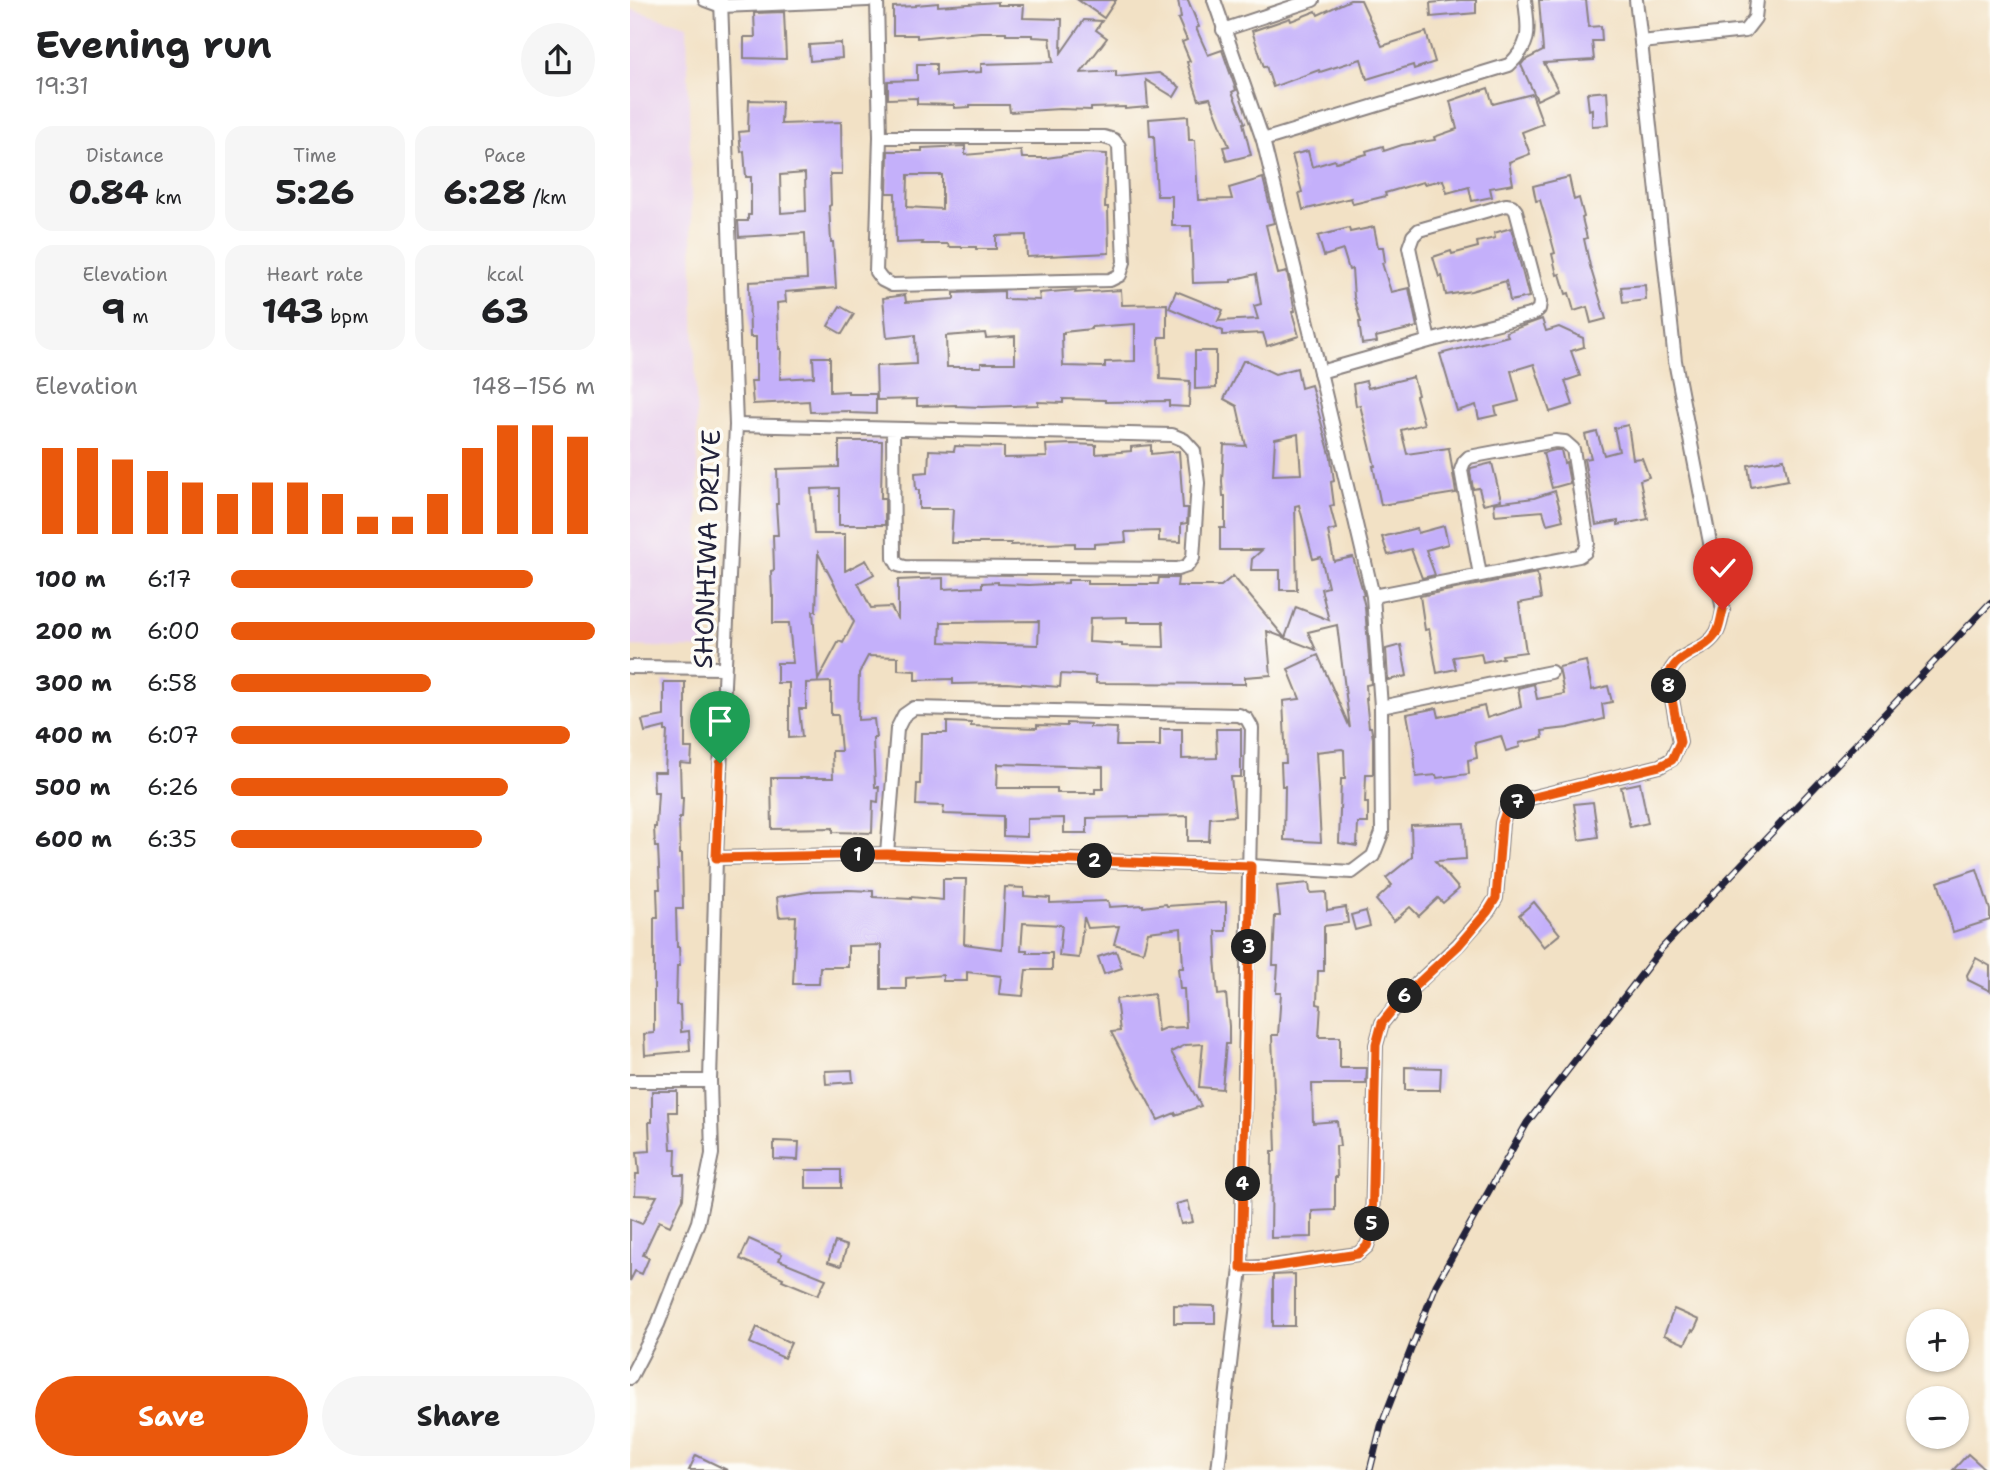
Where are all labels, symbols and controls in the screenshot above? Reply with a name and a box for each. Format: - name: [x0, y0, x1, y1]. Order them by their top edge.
- text: Evening run: [35, 19, 272, 70]
- button: share: [521, 23, 595, 97]
- text: 19:31: [35, 71, 89, 101]
- text: Distance: [86, 143, 164, 168]
- text: Time: [293, 143, 337, 168]
- text: Pace: [484, 143, 526, 168]
- text: 0.84: [68, 168, 149, 215]
- text: 5:26: [275, 168, 355, 215]
- text: 6:28: [443, 168, 526, 215]
- text: km: [149, 185, 182, 210]
- text: /km: [526, 185, 567, 210]
- text: Elevation: [82, 262, 168, 287]
- text: Heart rate: [267, 262, 363, 287]
- text: kcal: [487, 262, 523, 287]
- text: 9: [101, 287, 126, 334]
- text: 143: [261, 287, 324, 334]
- text: 63: [481, 287, 529, 334]
- text: m: [126, 304, 149, 329]
- text: bpm: [324, 304, 369, 329]
- text: Elevation: [35, 371, 138, 401]
- text: 148–156 m: [472, 371, 595, 401]
- street label: SHONHIWA DRIVE: [685, 429, 728, 669]
- pin: [1693, 538, 1753, 610]
- icon: check: [1704, 549, 1742, 587]
- text: 100 m: [35, 564, 106, 594]
- text: 6:17: [147, 564, 192, 594]
- text: 200 m: [35, 616, 112, 646]
- text: 6:00: [147, 616, 200, 646]
- text: 300 m: [35, 668, 112, 698]
- text: 6:58: [147, 668, 198, 698]
- pin: 8: [1651, 668, 1686, 704]
- text: 8: [1662, 673, 1675, 698]
- pin: [690, 691, 750, 763]
- icon: arrive: [701, 702, 739, 740]
- text: 400 m: [35, 720, 112, 750]
- text: 6:07: [147, 720, 199, 750]
- text: 500 m: [35, 772, 110, 802]
- text: 6:26: [147, 772, 199, 802]
- pin: 7: [1500, 784, 1536, 820]
- text: 7: [1511, 789, 1524, 814]
- text: 600 m: [35, 824, 112, 854]
- text: 6:35: [147, 824, 197, 854]
- pin: 1: [840, 838, 876, 872]
- text: 1: [853, 842, 862, 867]
- pin: 2: [1078, 844, 1112, 878]
- text: 2: [1088, 848, 1101, 873]
- pin: 3: [1232, 930, 1266, 964]
- text: 3: [1242, 934, 1255, 959]
- pin: 6: [1388, 978, 1422, 1014]
- text: 6: [1398, 983, 1411, 1008]
- pin: 4: [1226, 1166, 1260, 1202]
- text: 4: [1236, 1171, 1249, 1196]
- pin: 5: [1354, 1206, 1390, 1242]
- text: 5: [1366, 1211, 1377, 1236]
- map controls: [1906, 1309, 1969, 1449]
- button: +: [1906, 1309, 1969, 1372]
- button: Save: [35, 1376, 308, 1456]
- button: Share: [322, 1376, 595, 1456]
- button: −: [1906, 1386, 1969, 1449]

